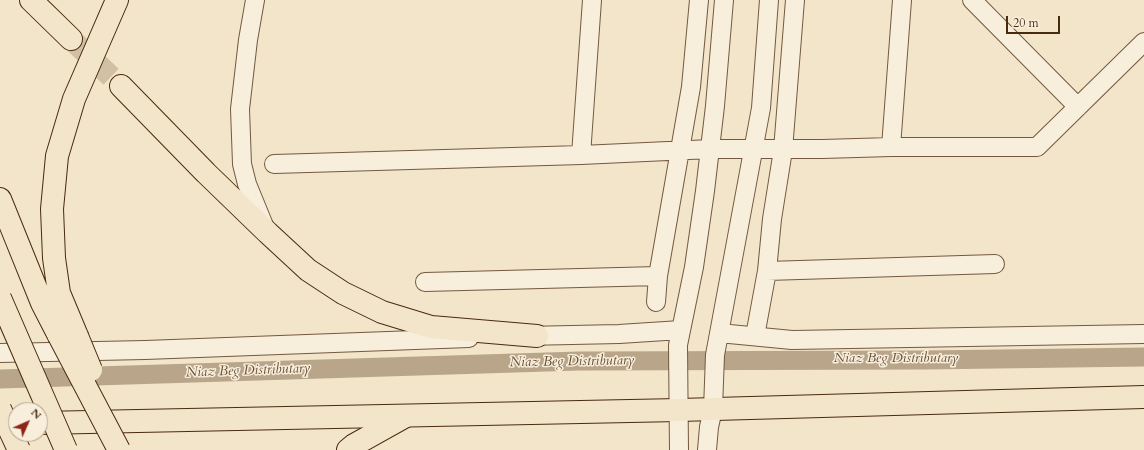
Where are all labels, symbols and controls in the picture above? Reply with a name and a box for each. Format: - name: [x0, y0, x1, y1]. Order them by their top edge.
- scale bar: [1008, 8, 1062, 34]
- text: 20 m: [1013, 15, 1039, 31]
- water label: Niaz Beg Distributary: [834, 351, 958, 367]
- water label: Niaz Beg Distributary: [510, 353, 634, 371]
- water label: Niaz Beg Distributary: [185, 360, 311, 382]
- north arrow: [8, 402, 48, 442]
- text: N: [27, 405, 45, 423]

